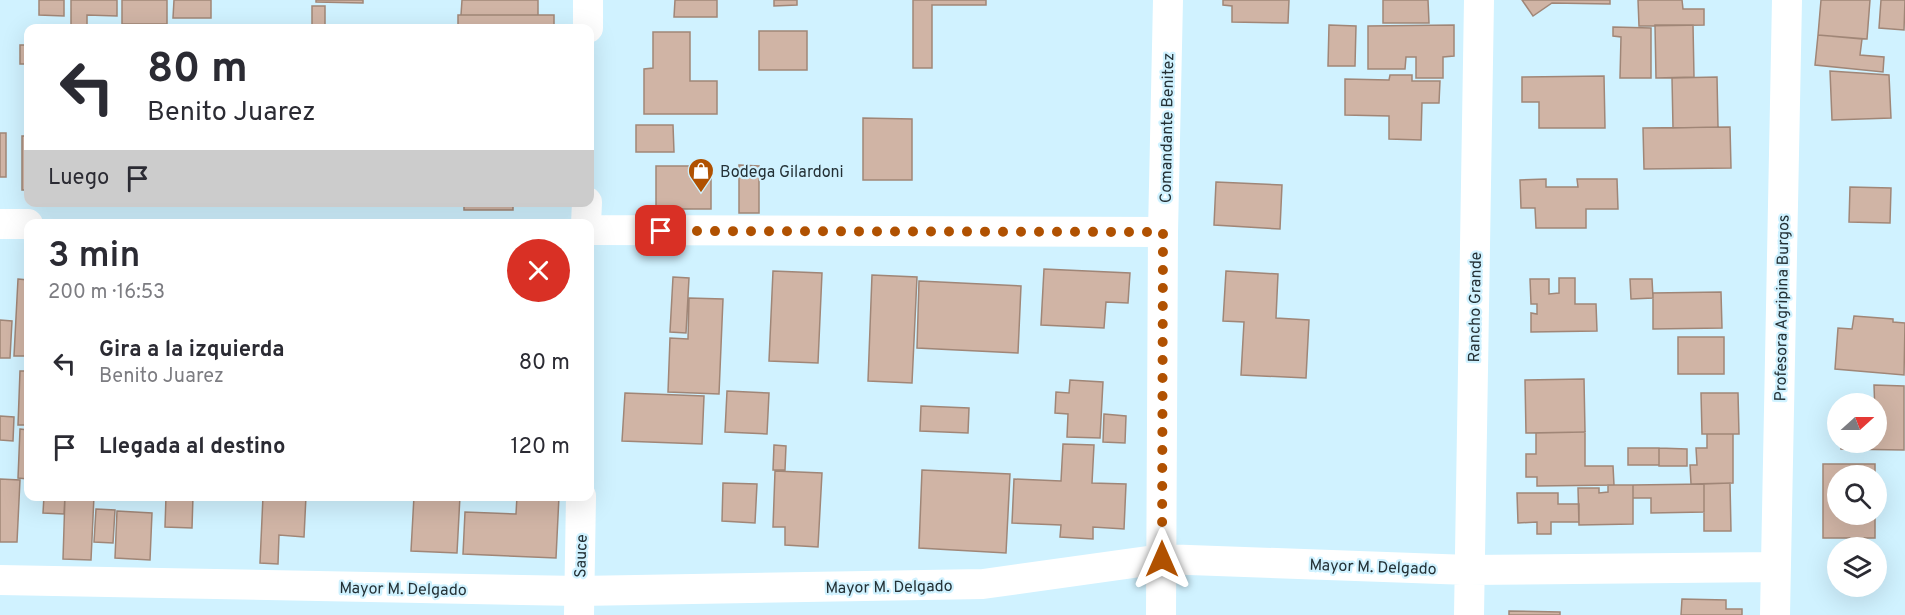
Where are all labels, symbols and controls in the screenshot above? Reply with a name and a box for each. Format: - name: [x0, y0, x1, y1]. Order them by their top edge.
- text: 80 m: [147, 44, 248, 97]
- icon: left: [48, 48, 126, 126]
- street label: Comandante Benitez: [1157, 53, 1179, 203]
- text: Benito Juarez: [147, 96, 316, 130]
- shop icon: Bodega Gilardoni: [686, 156, 716, 194]
- icon: arrive: [121, 162, 154, 195]
- place label: Bodega Gilardoni: [720, 163, 844, 183]
- text: Luego: [48, 165, 109, 192]
- pin: [635, 205, 686, 256]
- icon: arrive: [644, 214, 677, 247]
- street label: Profesora Agripina Burgos: [1771, 215, 1795, 402]
- text: 3 min: [48, 234, 140, 280]
- button: close: [507, 239, 570, 302]
- street label: Rancho Grande: [1465, 252, 1487, 363]
- text: 200 m · 16:53: [48, 280, 165, 306]
- text: Gira a la izquierda: [99, 337, 285, 364]
- icon: left: [48, 347, 81, 380]
- text: 80 m: [519, 350, 570, 377]
- text: Benito Juarez: [99, 364, 224, 390]
- north arrow: [1827, 393, 1887, 453]
- map controls: [1827, 393, 1887, 597]
- icon: arrive: [48, 431, 81, 464]
- text: Llegada al destino: [99, 434, 285, 461]
- text: 120 m: [510, 434, 570, 461]
- button: search: [1827, 465, 1887, 525]
- position arrow: [1130, 527, 1194, 591]
- street label: Sauce: [571, 534, 593, 578]
- button: layers: [1827, 537, 1887, 597]
- street label: Mayor M. Delgado: [1309, 556, 1437, 580]
- street label: Mayor M. Delgado: [825, 577, 953, 599]
- street label: Mayor M. Delgado: [339, 579, 467, 601]

